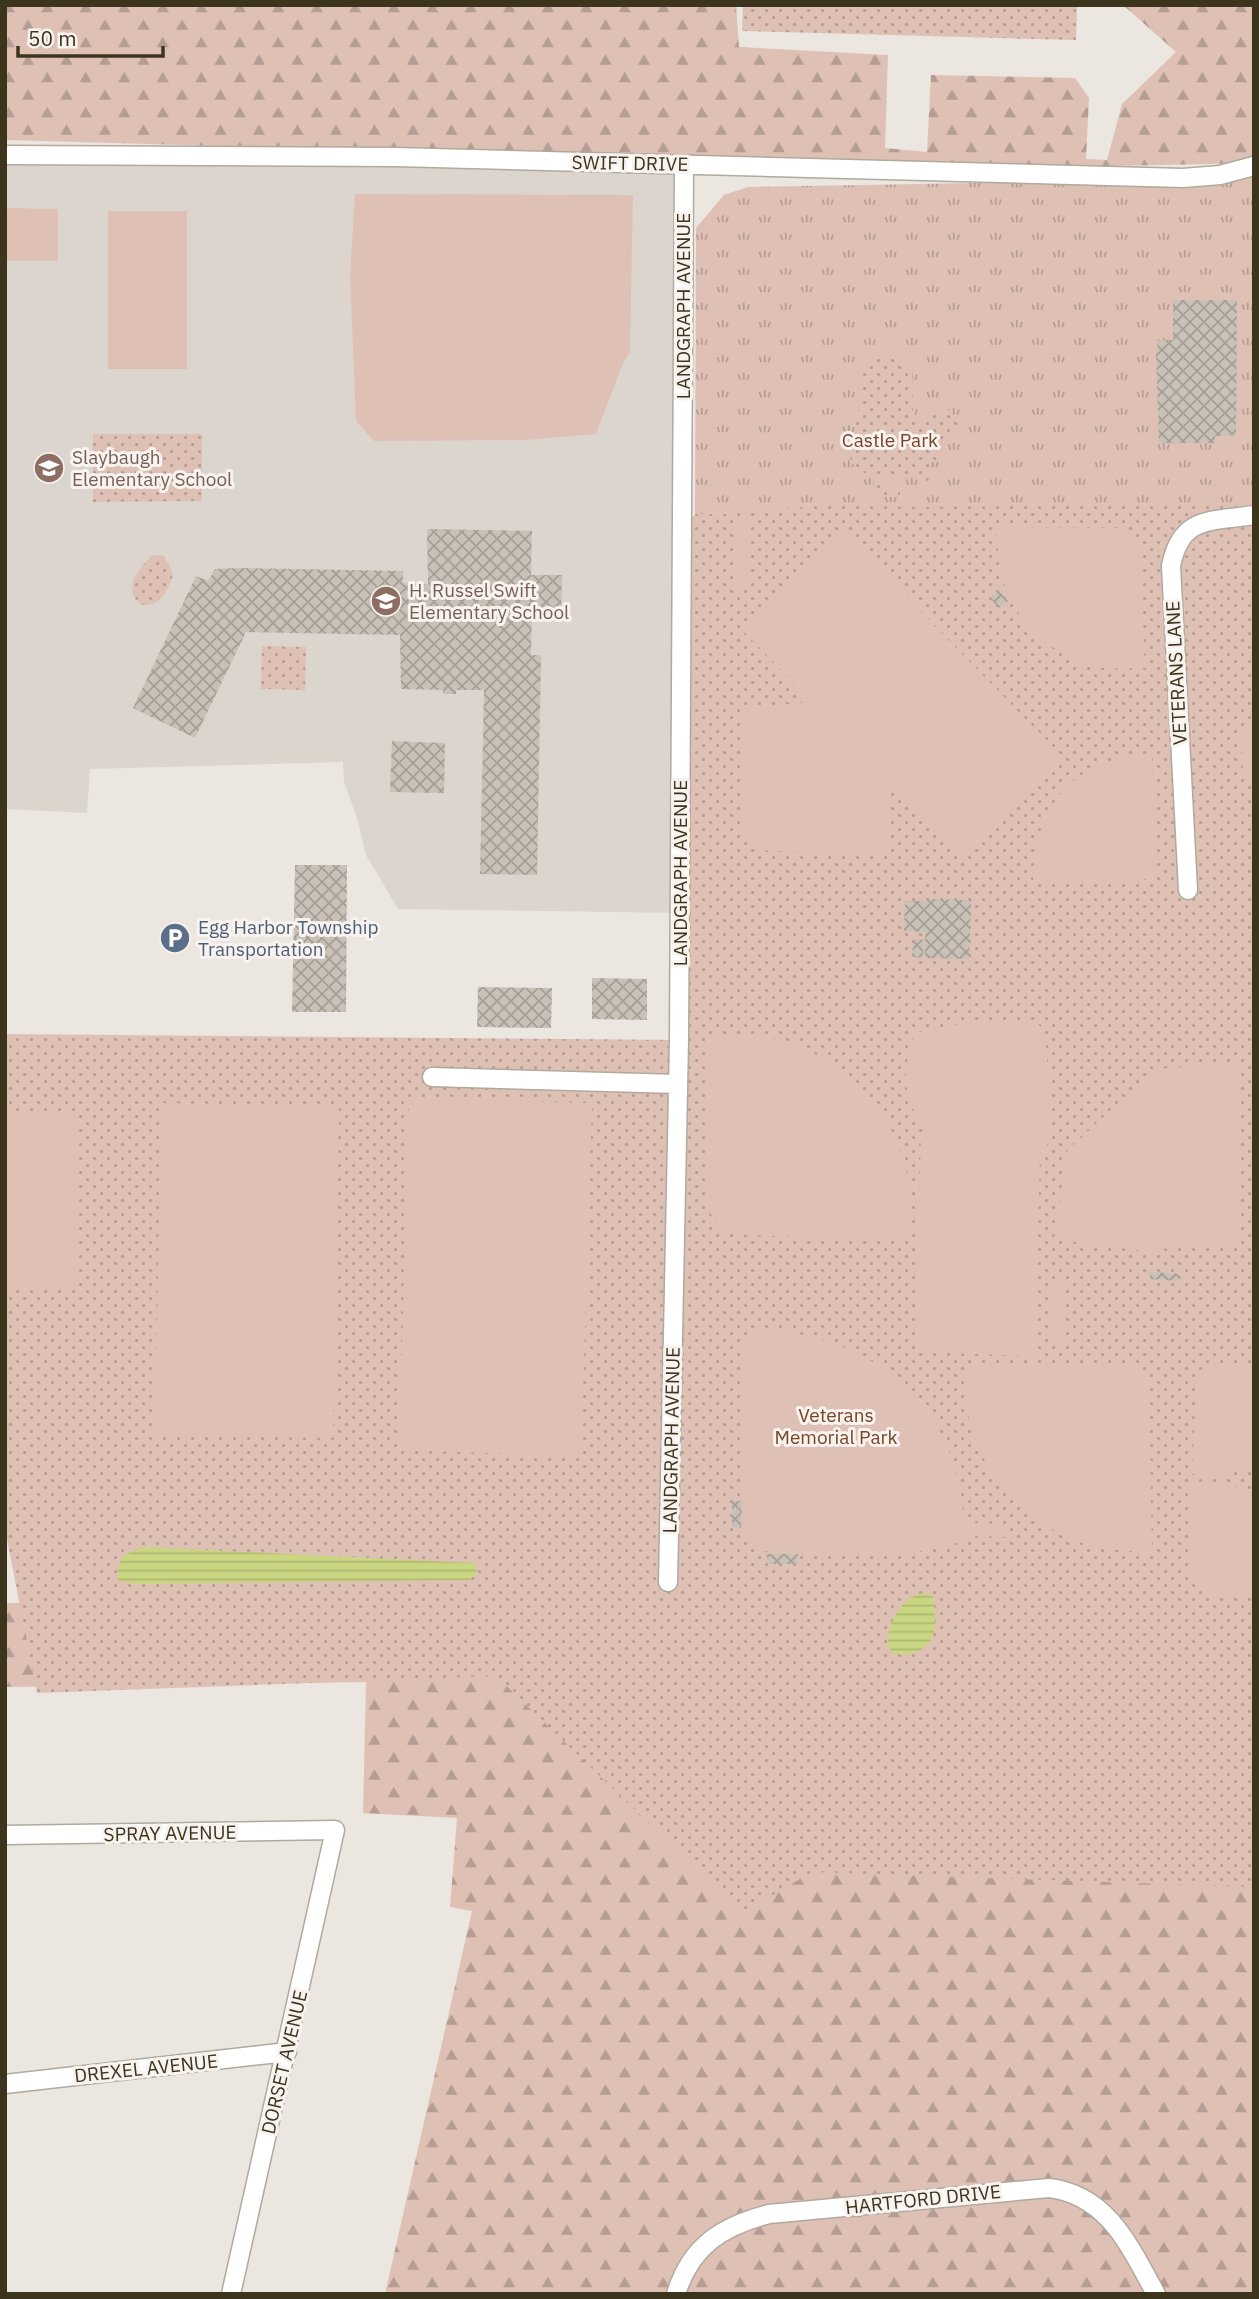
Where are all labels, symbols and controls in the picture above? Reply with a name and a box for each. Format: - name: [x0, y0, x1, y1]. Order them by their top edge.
- scale bar: [18, 14, 163, 58]
- text: 50 m: [28, 24, 77, 52]
- street label: SWIFT DRIVE: [571, 150, 689, 176]
- street label: LANDGRAPH AVENUE: [671, 213, 695, 399]
- park label: Castle Park: [842, 428, 938, 452]
- place label: Slaybaugh Elementary School: [72, 445, 232, 491]
- school or university icon: Slaybaugh Elementary School: [32, 451, 66, 485]
- place label: H. Russel Swift Elementary School: [409, 578, 569, 624]
- school or university icon: H. Russel Swift Elementary School: [369, 584, 403, 618]
- street label: VETERANS LANE: [1160, 600, 1192, 746]
- street label: LANDGRAPH AVENUE: [668, 780, 692, 966]
- place label: Egg Harbor Township Transportation: [198, 915, 379, 961]
- parking icon: Egg Harbor Township Transportation: [158, 921, 192, 955]
- street label: LANDGRAPH AVENUE: [657, 1346, 685, 1534]
- park label: Veterans Memorial Park: [774, 1403, 898, 1449]
- street label: SPRAY AVENUE: [103, 1820, 237, 1846]
- street label: DORSET AVENUE: [256, 1988, 312, 2136]
- street label: DREXEL AVENUE: [73, 2049, 219, 2087]
- street label: HARTFORD DRIVE: [844, 2179, 1002, 2219]

